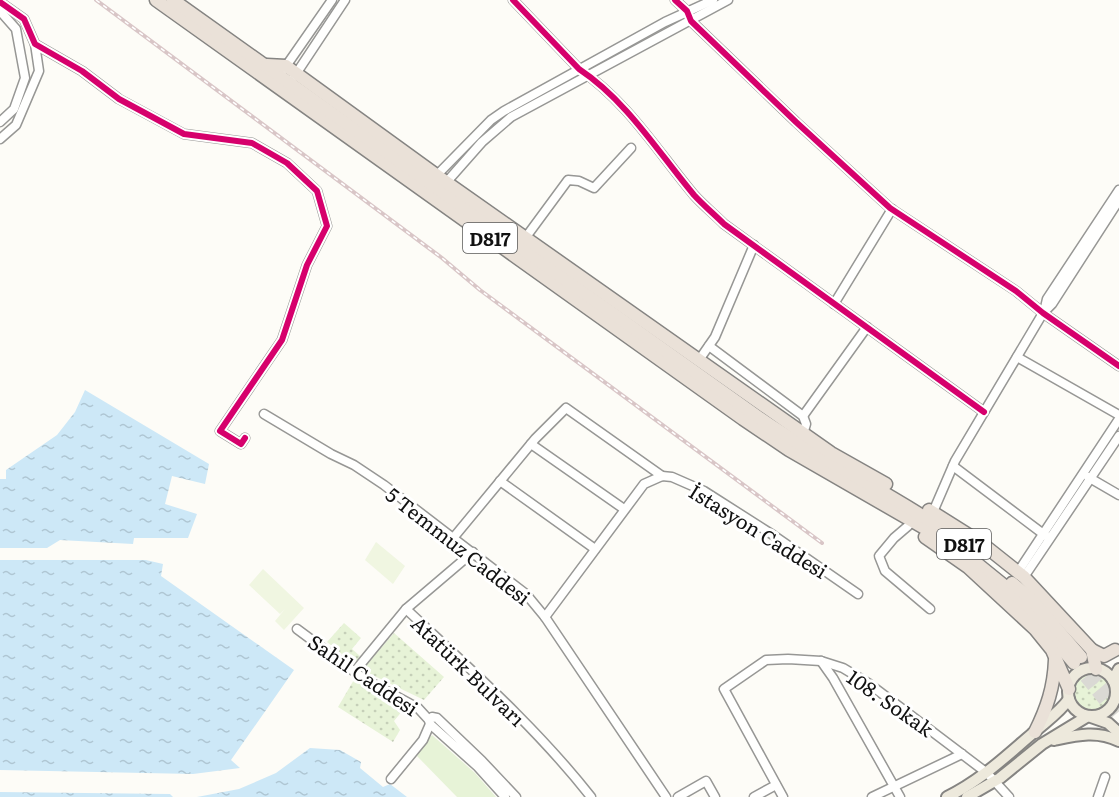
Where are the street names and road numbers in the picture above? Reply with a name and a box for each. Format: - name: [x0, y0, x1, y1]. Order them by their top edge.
- road number: D817: [463, 223, 517, 253]
- street label: İstasyon Caddesi: [684, 475, 834, 585]
- street label: 5 Temmuz Caddesi: [380, 479, 538, 611]
- road number: D817: [937, 529, 991, 559]
- street label: Atatürk Bulvarı: [405, 608, 533, 732]
- street label: Sahil Caddesi: [303, 626, 425, 722]
- street label: 108. Sokak: [841, 661, 941, 743]

